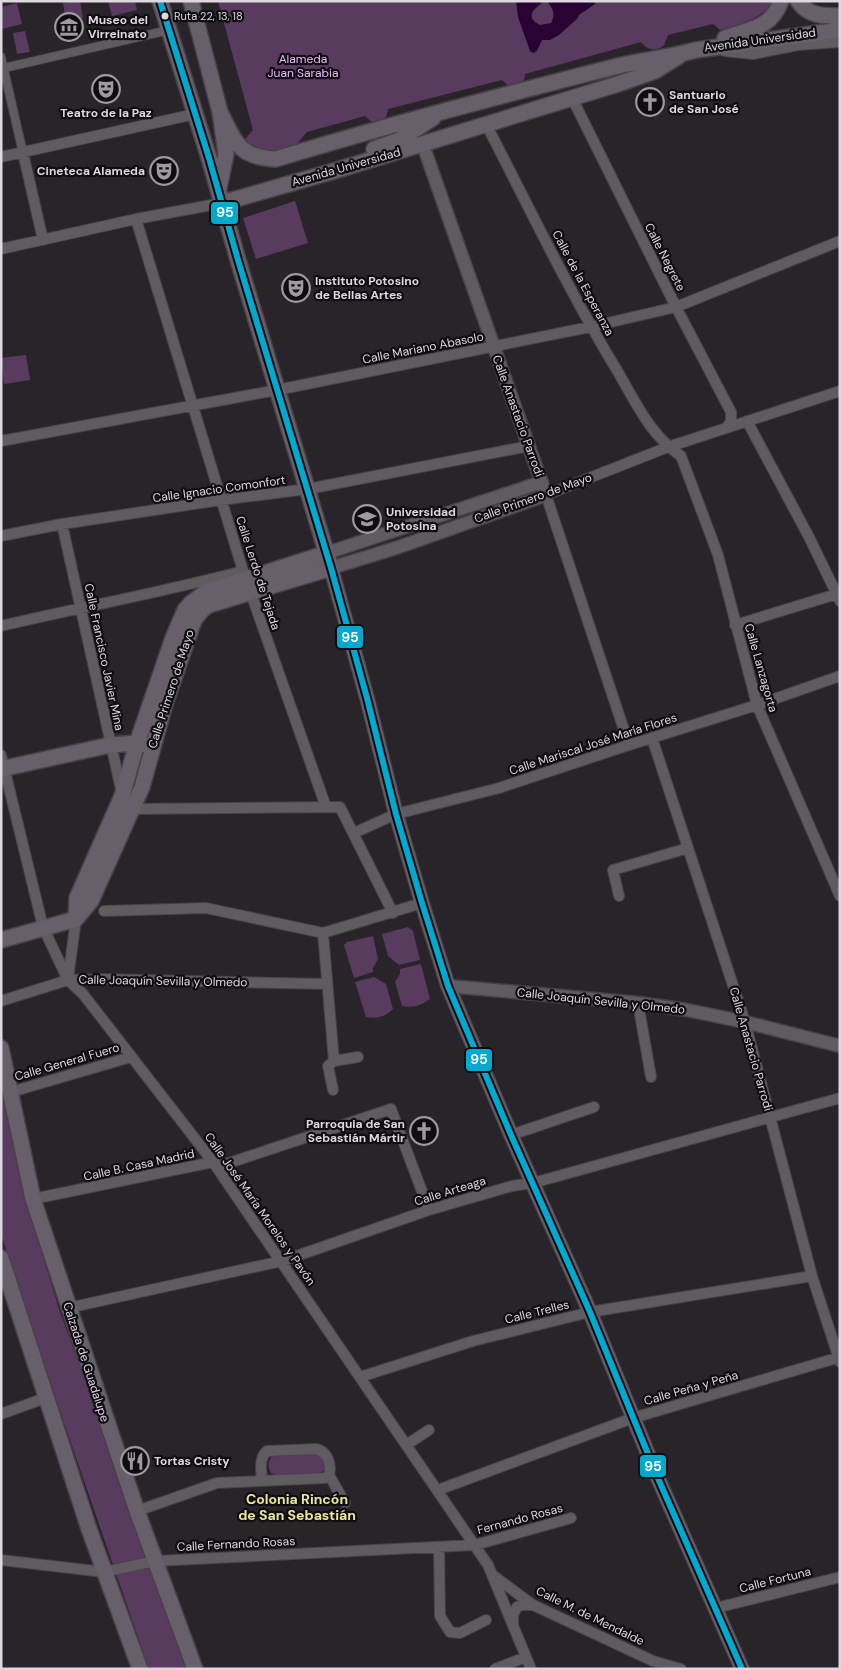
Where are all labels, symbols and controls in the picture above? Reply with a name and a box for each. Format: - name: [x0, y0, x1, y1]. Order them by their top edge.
- place label: Ruta 22, 13, 18: [174, 9, 243, 23]
- marker: Ruta 22, 13, 18: [160, 11, 170, 21]
- museum icon: Museo del Virreinato: [54, 12, 84, 42]
- place label: Museo del Virreinato: [88, 12, 148, 42]
- street label: Avenida Universidad: [703, 24, 817, 56]
- park label: Alameda Juan Sarabia: [268, 51, 338, 81]
- theatre icon: Teatro de la Paz: [91, 74, 121, 104]
- church icon: Santuario de San José: [635, 87, 665, 117]
- place label: Santuario de San José: [669, 87, 739, 117]
- place label: Teatro de la Paz: [60, 105, 152, 121]
- street label: Avenida Universidad: [290, 144, 402, 190]
- theatre icon: Cineteca Alameda: [149, 156, 179, 186]
- place label: Cineteca Alameda: [37, 163, 145, 179]
- line badge: 95: [210, 201, 239, 225]
- text: 95: [216, 203, 234, 221]
- street label: Calle Negrete: [641, 220, 689, 294]
- street label: Calle de la Esperanza: [548, 227, 618, 339]
- theatre icon: Instituto Potosino de Bellas Artes: [281, 273, 311, 303]
- place label: Instituto Potosino de Bellas Artes: [315, 273, 419, 303]
- street label: Calle Mariano Abasolo: [361, 328, 485, 368]
- street label: Calle Anastacio Parrodi: [489, 353, 547, 479]
- street label: Calle Primero de Mayo: [472, 469, 594, 527]
- street label: Calle Ignacio Comonfort: [152, 472, 287, 506]
- school or university icon: Universidad Potosina: [352, 504, 382, 534]
- place label: Universidad Potosina: [386, 504, 456, 534]
- street label: Calle Lerdo de Tejada: [232, 514, 284, 632]
- street label: Calle Francisco Javier Mina: [81, 582, 127, 732]
- street label: Calle Lanzagorta: [741, 622, 781, 714]
- line badge: 95: [336, 625, 364, 649]
- street label: Calle Primero de Mayo: [144, 628, 198, 750]
- text: 95: [341, 628, 359, 646]
- street label: Calle Mariscal José María Flores: [507, 709, 679, 779]
- street label: Calle Joaquín Sevilla y Olmedo: [78, 972, 248, 990]
- street label: Calle Joaquín Sevilla y Olmedo: [516, 984, 686, 1018]
- street label: Calle Anastacio Parrodi: [726, 985, 776, 1113]
- street label: Calle General Fuero: [13, 1039, 121, 1085]
- line badge: 95: [465, 1048, 493, 1072]
- text: 95: [470, 1050, 488, 1068]
- place label: Parroquia de San Sebastián Mártir: [306, 1116, 405, 1146]
- church icon: Parroquia de San Sebastián Mártir: [409, 1116, 439, 1146]
- street label: Calle José María Morelos y Pavón: [201, 1129, 319, 1289]
- street label: Calle B. Casa Madrid: [82, 1145, 196, 1185]
- street label: Calle Arteaga: [412, 1173, 488, 1209]
- street label: Calle Trelles: [503, 1296, 571, 1328]
- street label: Calzada de Guadalupe: [59, 1300, 113, 1424]
- street label: Calle Peña y Peña: [642, 1367, 740, 1409]
- restaurant icon: Tortas Cristy: [120, 1446, 150, 1476]
- place label: Tortas Cristy: [154, 1453, 230, 1469]
- line badge: 95: [639, 1454, 667, 1478]
- text: 95: [644, 1457, 662, 1475]
- district label: Colonia Rincón de San Sebastián: [238, 1490, 356, 1524]
- street label: Fernando Rosas: [475, 1500, 565, 1538]
- street label: Calle Fernando Rosas: [176, 1533, 296, 1555]
- street label: Calle Fortuna: [738, 1563, 812, 1597]
- street label: Calle M. de Mendalde: [533, 1583, 647, 1649]

